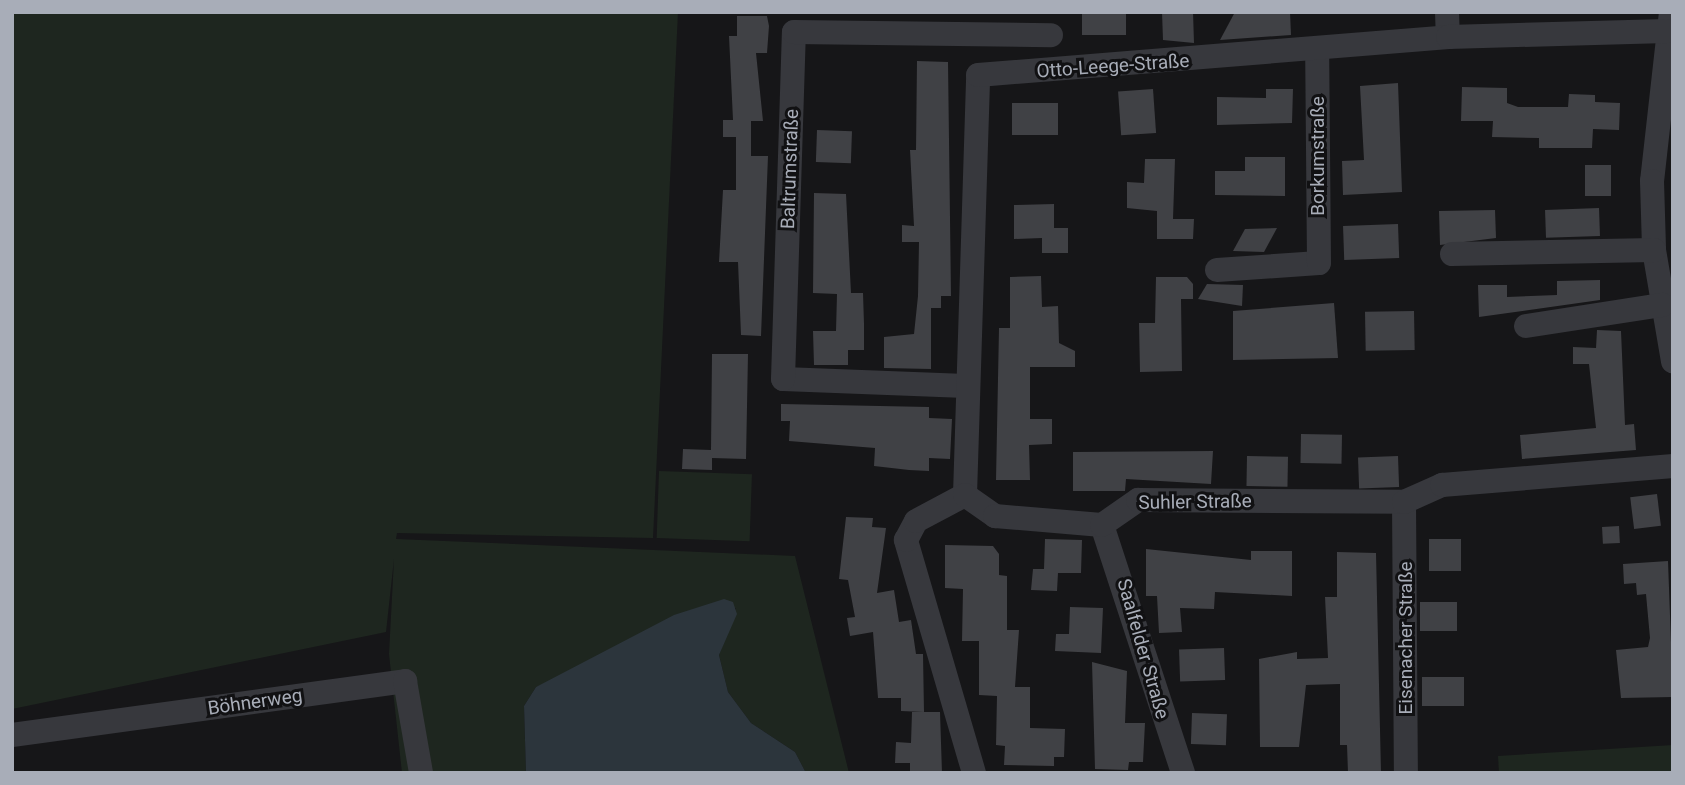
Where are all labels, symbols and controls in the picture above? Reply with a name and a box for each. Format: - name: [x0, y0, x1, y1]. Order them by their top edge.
- street label: Otto-Leege-Straße: [1036, 49, 1190, 83]
- street label: Borkumstraße: [1307, 96, 1329, 216]
- street label: Baltrumstraße: [777, 108, 803, 230]
- street label: Suhler Straße: [1138, 490, 1252, 514]
- street label: Eisenacher Straße: [1395, 561, 1417, 715]
- street label: Saalfelder Straße: [1112, 576, 1174, 722]
- street label: Böhnerweg: [206, 684, 304, 720]

